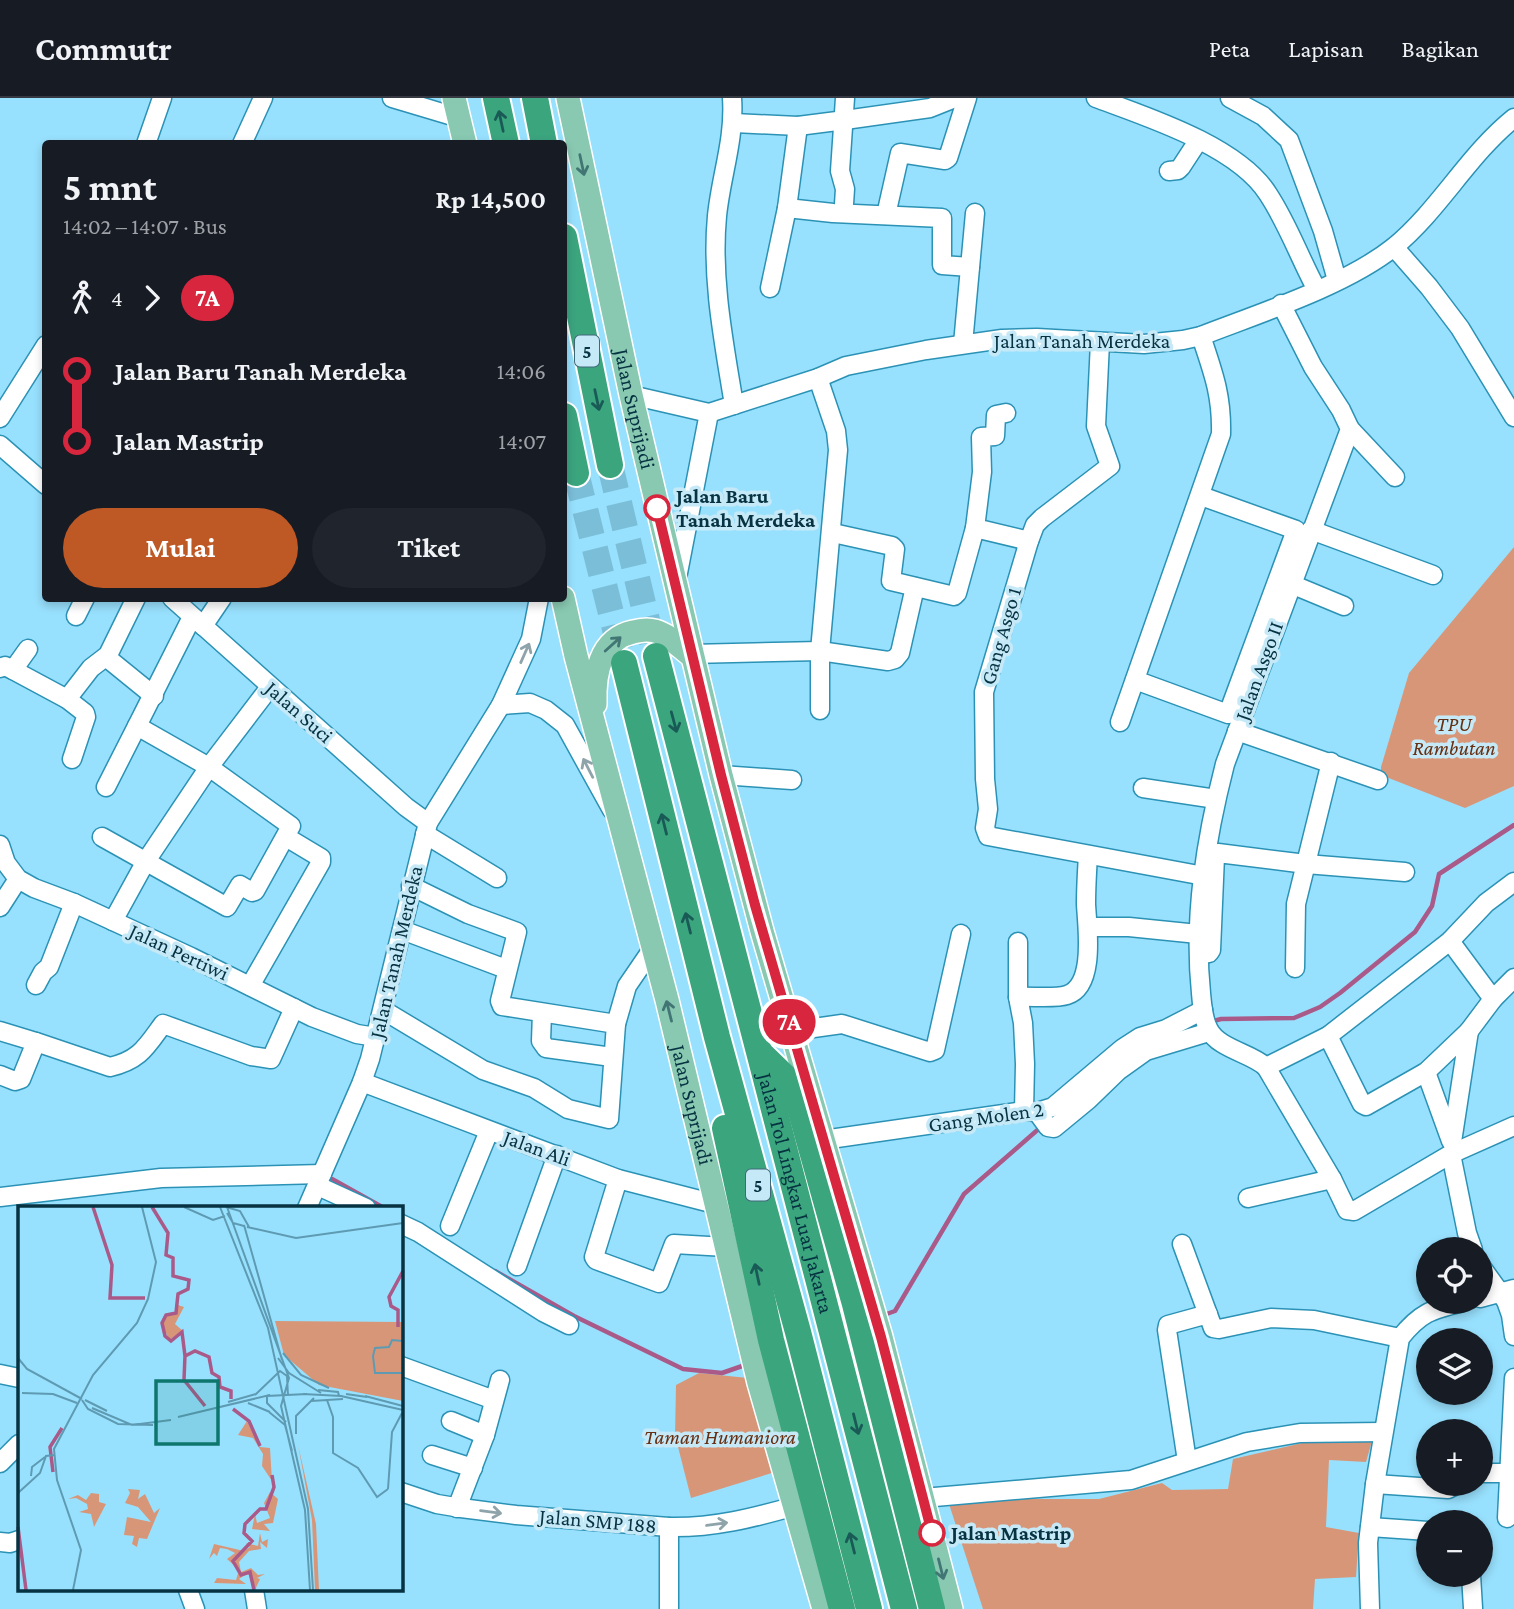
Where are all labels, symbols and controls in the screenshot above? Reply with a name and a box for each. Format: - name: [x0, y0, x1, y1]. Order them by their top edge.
- text: Commutr: [35, 30, 172, 67]
- text: Peta: [1209, 35, 1250, 62]
- text: Lapisan: [1288, 35, 1364, 62]
- text: Bagikan: [1402, 35, 1479, 62]
- one-way arrow: [494, 110, 507, 133]
- one-way arrow: [575, 153, 589, 176]
- text: 5 mnt: [63, 166, 157, 208]
- text: Rp 14,500: [436, 185, 546, 214]
- text: 14:02 – 14:07 · Bus: [63, 213, 227, 239]
- icon: walk: [63, 279, 101, 317]
- icon: forward: [133, 279, 171, 317]
- text: 7A: [195, 284, 220, 311]
- text: 4: [111, 285, 123, 311]
- street label: Jalan Tanah Merdeka: [992, 329, 1171, 353]
- road number: 5: [575, 336, 599, 366]
- street label: Jalan Suprijadi: [609, 345, 660, 472]
- text: Jalan Baru Tanah Merdeka: [115, 357, 407, 386]
- text: 14:06: [497, 358, 546, 384]
- one-way arrow: [590, 388, 604, 411]
- text: Jalan Mastrip: [115, 427, 264, 456]
- text: 14:07: [498, 428, 546, 454]
- place label: Jalan Baru Tanah Merdeka: [674, 484, 816, 532]
- marker: Jalan Baru Tanah Merdeka: [644, 495, 670, 521]
- button: Mulai: [63, 508, 298, 588]
- button: Tiket: [312, 508, 546, 588]
- street label: Gang Asgo 1: [976, 585, 1026, 687]
- street label: Jalan Asgo II: [1229, 618, 1288, 726]
- one-way arrow: [604, 636, 622, 652]
- one-way arrow: [519, 643, 532, 664]
- street label: Jalan Suci: [259, 675, 338, 748]
- one-way arrow: [668, 711, 681, 733]
- park label: TPU Rambutan: [1412, 712, 1496, 760]
- one-way arrow: [580, 759, 594, 779]
- one-way arrow: [657, 813, 670, 836]
- street label: Jalan Tanah Merdeka: [364, 863, 428, 1043]
- one-way arrow: [681, 912, 694, 935]
- street label: Jalan Pertiwi: [124, 918, 233, 986]
- line badge: 7A: [758, 999, 820, 1045]
- one-way arrow: [662, 1000, 676, 1023]
- text: 7A: [777, 1008, 801, 1035]
- street label: Jalan Suprijadi: [666, 1040, 718, 1168]
- street label: Jalan Tol Lingkar Luar Jakarta: [752, 1068, 839, 1316]
- street label: Gang Molen 2: [927, 1097, 1045, 1137]
- street label: Jalan Ali: [498, 1124, 574, 1171]
- road number: 5: [746, 1170, 770, 1200]
- inset map: [18, 1206, 402, 1592]
- map controls: [1416, 1237, 1493, 1587]
- button: locate: [1416, 1237, 1493, 1314]
- one-way arrow: [749, 1263, 763, 1286]
- button: layers: [1416, 1328, 1493, 1405]
- one-way arrow: [850, 1412, 863, 1435]
- button: +: [1416, 1419, 1493, 1496]
- park label: Taman Humaniora: [644, 1425, 796, 1449]
- street label: Jalan SMP 188: [536, 1504, 658, 1538]
- one-way arrow: [479, 1506, 502, 1519]
- button: −: [1416, 1510, 1493, 1587]
- one-way arrow: [705, 1517, 728, 1530]
- marker: Jalan Mastrip: [919, 1520, 945, 1546]
- place label: Jalan Mastrip: [949, 1521, 1071, 1545]
- one-way arrow: [845, 1532, 858, 1555]
- one-way arrow: [935, 1557, 948, 1580]

